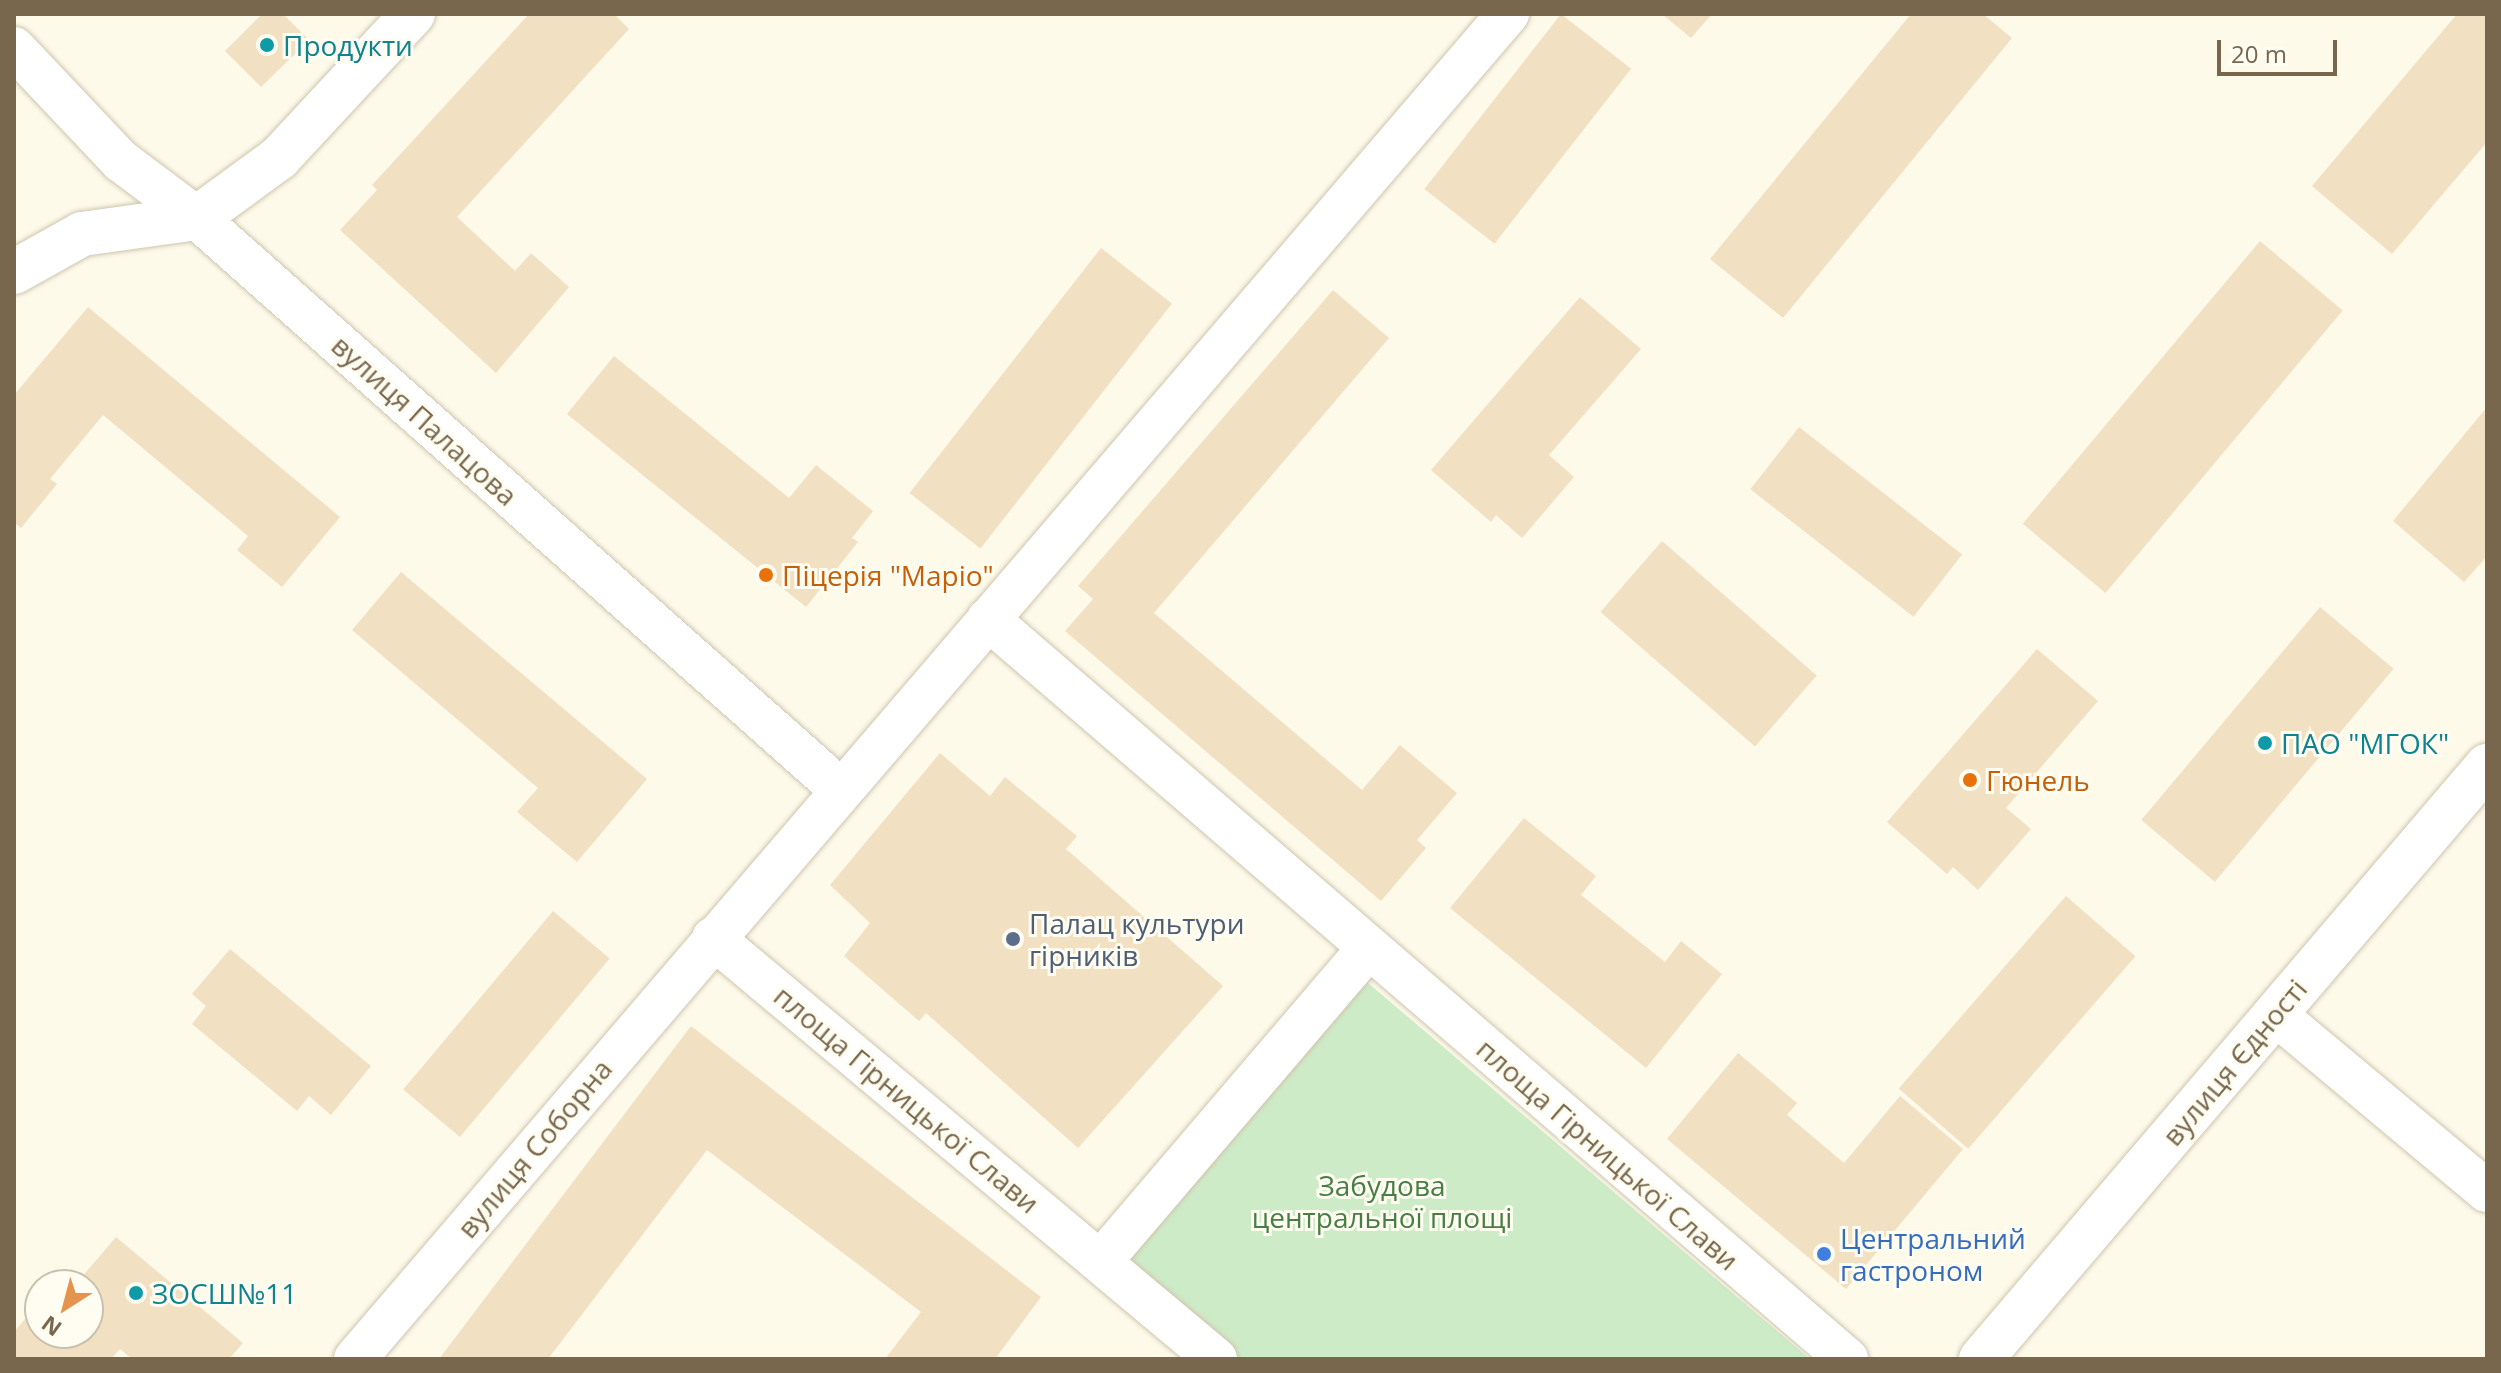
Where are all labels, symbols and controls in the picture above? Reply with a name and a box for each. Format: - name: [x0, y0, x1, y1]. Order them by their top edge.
- scale bar: [2221, 24, 2341, 74]
- place label: Продукти: [283, 28, 413, 62]
- marker: Продукти: [258, 36, 276, 54]
- text: 20 m: [2231, 37, 2287, 70]
- street label: вулиця Палацова: [325, 328, 525, 512]
- place label: Піцерія "Маріо": [782, 558, 994, 592]
- marker: Піцерія "Маріо": [757, 566, 775, 584]
- place label: ПАО "МГОК": [2281, 726, 2449, 760]
- marker: ПАО "МГОК": [2256, 734, 2274, 752]
- place label: Гюнель: [1986, 763, 2090, 797]
- marker: Гюнель: [1961, 771, 1979, 789]
- place label: Палац культури гірників: [1029, 906, 1244, 972]
- marker: Палац культури гірників: [1004, 930, 1022, 948]
- street label: вулиця Єдності: [2155, 972, 2313, 1152]
- street label: площа Гірницької Слави: [768, 978, 1046, 1220]
- street label: площа Гірницької Слави: [1470, 1031, 1746, 1277]
- street label: вулиця Соборна: [450, 1052, 618, 1244]
- park label: Забудова центральної площі: [1252, 1168, 1512, 1234]
- place label: Центральний гастроном: [1840, 1221, 2026, 1287]
- marker: Центральний гастроном: [1815, 1245, 1833, 1263]
- north arrow: [24, 1269, 104, 1349]
- place label: ЗОСШ№11: [152, 1276, 297, 1310]
- marker: ЗОСШ№11: [127, 1284, 145, 1302]
- text: N: [35, 1309, 67, 1344]

